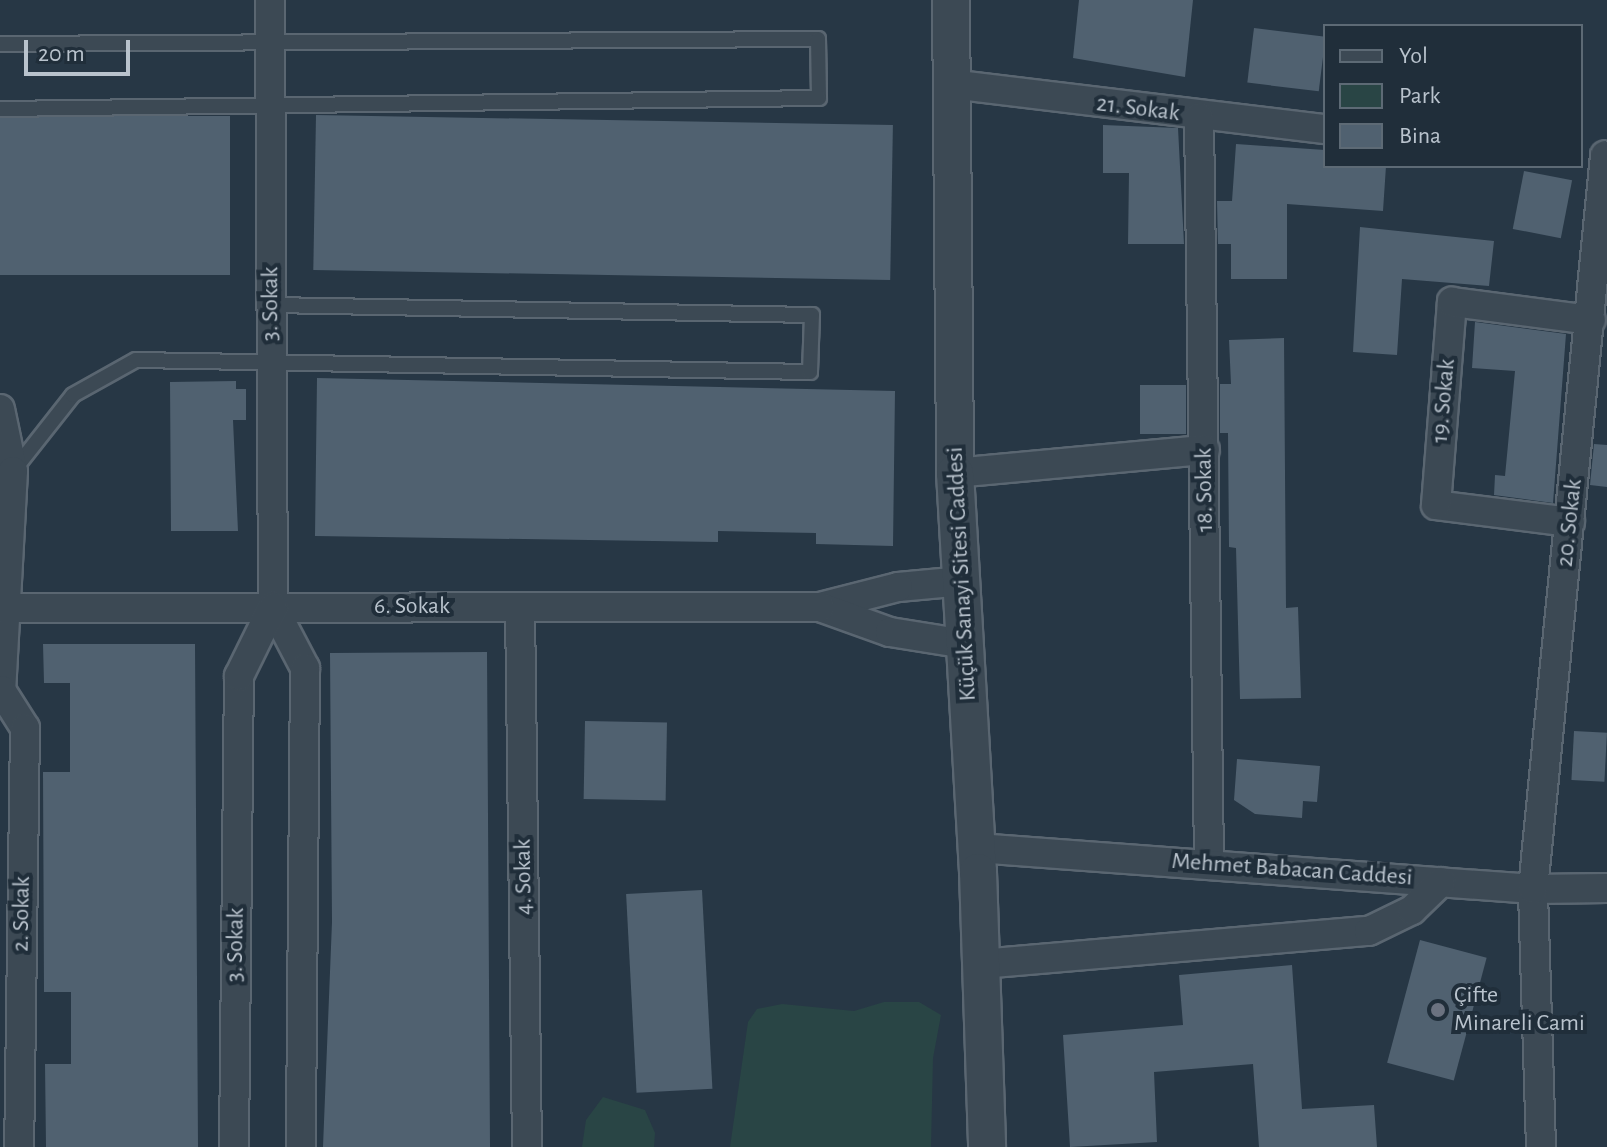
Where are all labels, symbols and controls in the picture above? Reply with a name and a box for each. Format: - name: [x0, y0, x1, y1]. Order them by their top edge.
- scale bar: [28, 24, 134, 74]
- legend: [1323, 24, 1583, 168]
- text: 20 m: [38, 42, 85, 66]
- text: Yol: [1399, 44, 1428, 68]
- text: Park: [1399, 84, 1440, 108]
- street label: 21. Sokak: [1095, 90, 1181, 128]
- text: Bina: [1399, 124, 1441, 148]
- street label: 3. Sokak: [257, 267, 285, 341]
- street label: 19. Sokak: [1426, 358, 1462, 444]
- street label: Küçük Sanayi Sitesi Caddesi: [941, 446, 983, 702]
- street label: 18. Sokak: [1190, 448, 1220, 532]
- street label: 20. Sokak: [1551, 478, 1589, 568]
- street label: 6. Sokak: [374, 593, 450, 621]
- street label: 4. Sokak: [509, 839, 539, 915]
- street label: Mehmet Babacan Caddesi: [1171, 847, 1413, 893]
- street label: 2. Sokak: [7, 876, 37, 952]
- street label: 3. Sokak: [221, 908, 251, 982]
- place label: Çifte Minareli Cami: [1454, 982, 1585, 1038]
- marker: Çifte Minareli Cami: [1429, 1001, 1447, 1019]

